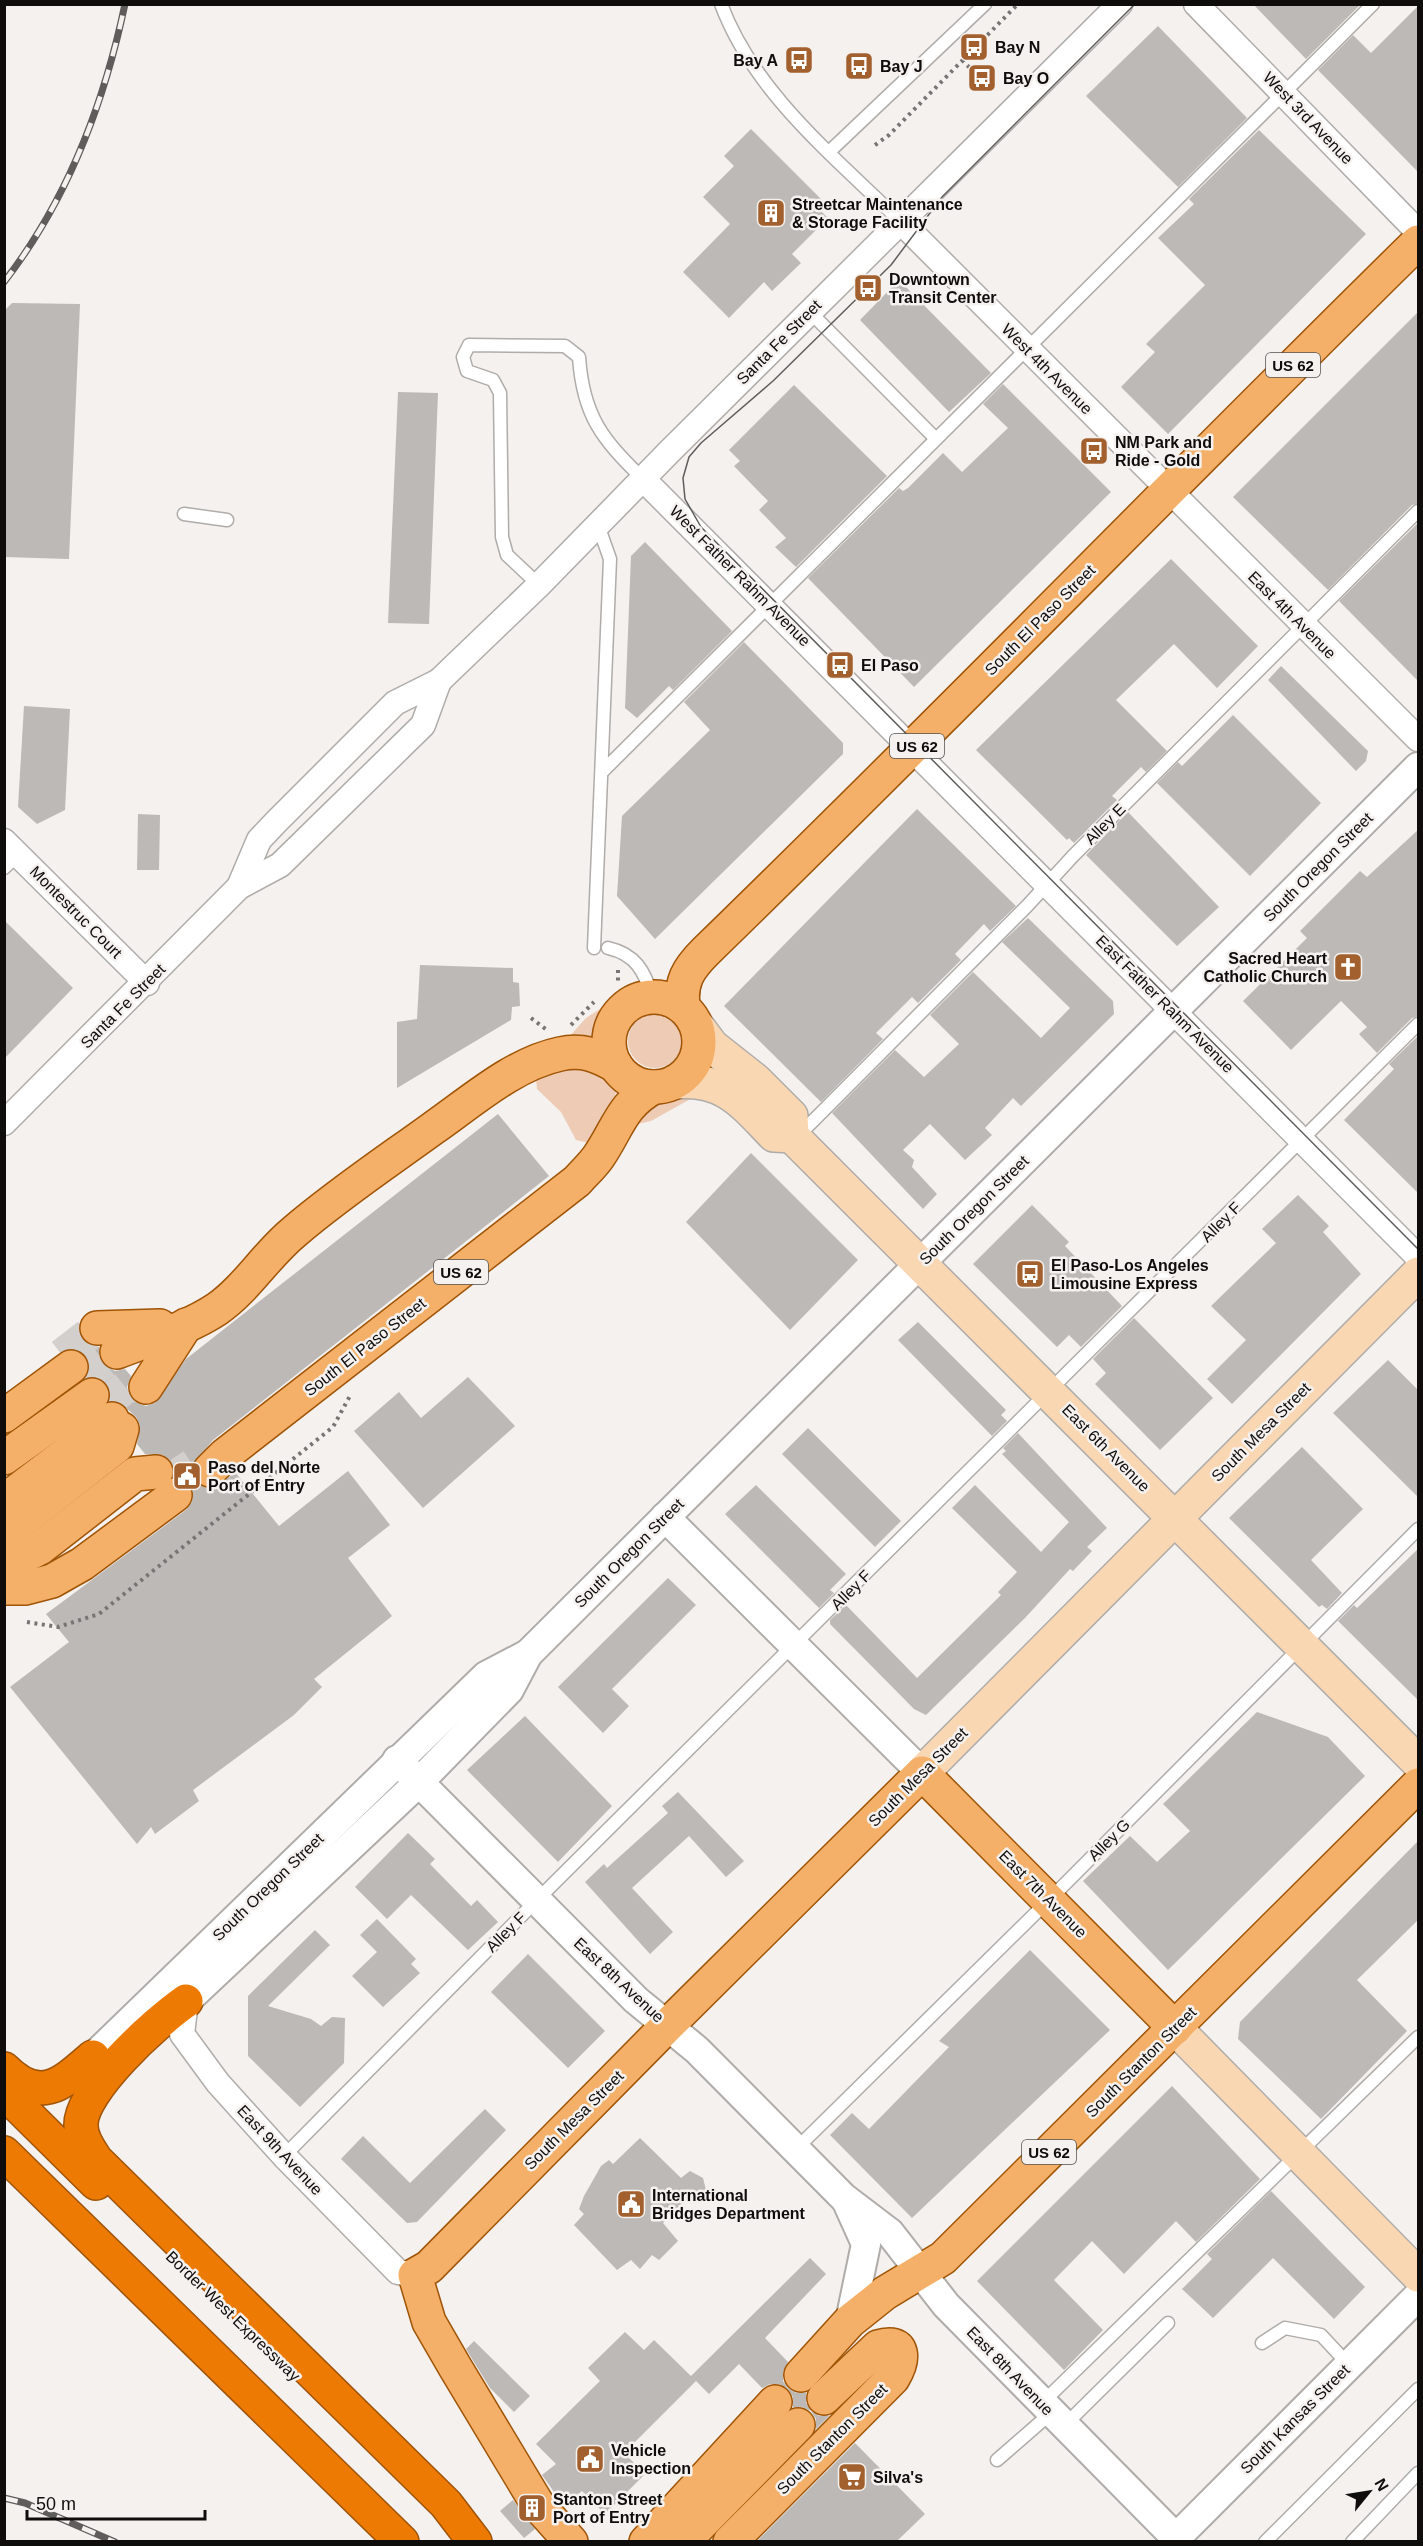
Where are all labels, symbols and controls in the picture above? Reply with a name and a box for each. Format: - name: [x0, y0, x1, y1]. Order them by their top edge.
- bus stop icon: Bay N: [958, 31, 990, 63]
- place label: Bay N: [995, 39, 1040, 56]
- bus stop icon: Bay A: [783, 44, 815, 76]
- bus stop icon: Bay J: [843, 50, 875, 82]
- place label: Bay A: [733, 52, 778, 69]
- place label: Bay J: [880, 58, 923, 75]
- bus stop icon: Bay O: [966, 62, 998, 94]
- street label: West 3rd Avenue: [1260, 68, 1356, 168]
- place label: Bay O: [1003, 70, 1049, 87]
- place label: Streetcar Maintenance & Storage Facility: [792, 196, 963, 231]
- building icon: Streetcar Maintenance & Storage Facility: [755, 197, 787, 229]
- place label: Downtown Transit Center: [889, 271, 997, 306]
- bus stop icon: Downtown Transit Center: [852, 272, 884, 304]
- street label: Santa Fe Street: [733, 296, 825, 388]
- street label: West 4th Avenue: [998, 320, 1096, 418]
- road number: US 62: [1266, 353, 1320, 377]
- place label: NM Park and Ride - Gold: [1115, 434, 1212, 469]
- bus stop icon: NM Park and Ride - Gold: [1078, 435, 1110, 467]
- street label: West Father Rahm Avenue: [666, 502, 814, 650]
- street label: South El Paso Street: [981, 561, 1099, 679]
- street label: East 4th Avenue: [1245, 568, 1339, 662]
- bus stop icon: El Paso: [824, 649, 856, 681]
- place label: El Paso: [861, 657, 919, 674]
- road number: US 62: [890, 734, 944, 758]
- street label: Alley E: [1081, 800, 1129, 848]
- street label: South Oregon Street: [1260, 809, 1376, 925]
- street label: Montestruc Court: [27, 863, 126, 962]
- street label: East Father Rahm Avenue: [1093, 932, 1237, 1076]
- place label: Sacred Heart Catholic Church: [1203, 950, 1328, 985]
- church icon: Sacred Heart Catholic Church: [1332, 951, 1364, 983]
- street label: Santa Fe Street: [77, 960, 169, 1052]
- street label: South Oregon Street: [916, 1152, 1032, 1268]
- street label: Alley F: [1198, 1199, 1244, 1245]
- place label: El Paso-Los Angeles Limousine Express: [1051, 1257, 1209, 1292]
- bus stop icon: El Paso-Los Angeles Limousine Express: [1014, 1258, 1046, 1290]
- road number: US 62: [434, 1260, 488, 1284]
- street label: South El Paso Street: [301, 1294, 429, 1399]
- street label: South Mesa Street: [1208, 1379, 1314, 1485]
- street label: East 6th Avenue: [1059, 1401, 1153, 1495]
- place label: Paso del Norte Port of Entry: [208, 1459, 320, 1494]
- public building icon: Paso del Norte Port of Entry: [171, 1460, 203, 1492]
- street label: South Oregon Street: [571, 1495, 687, 1611]
- street label: Alley F: [828, 1567, 874, 1613]
- street label: South Mesa Street: [865, 1724, 971, 1830]
- street label: Alley G: [1085, 1816, 1133, 1864]
- street label: South Oregon Street: [209, 1830, 327, 1944]
- street label: East 7th Avenue: [996, 1847, 1090, 1941]
- street label: Alley F: [483, 1909, 529, 1955]
- street label: East 8th Avenue: [571, 1934, 667, 2026]
- street label: South Stanton Street: [1082, 2003, 1200, 2121]
- street label: South Mesa Street: [521, 2067, 627, 2173]
- street label: East 9th Avenue: [234, 2102, 326, 2198]
- road number: US 62: [1022, 2140, 1076, 2164]
- place label: International Bridges Department: [652, 2187, 806, 2222]
- public building icon: International Bridges Department: [615, 2188, 647, 2220]
- street label: Border West Expressway: [163, 2248, 303, 2384]
- street label: East 8th Avenue: [964, 2323, 1057, 2419]
- street label: South Kansas Street: [1237, 2361, 1353, 2477]
- street label: South Stanton Street: [773, 2380, 891, 2498]
- place label: Vehicle Inspection: [611, 2442, 691, 2477]
- public building icon: Vehicle Inspection: [574, 2443, 606, 2475]
- supermarket icon: Silva's: [836, 2461, 868, 2493]
- north arrow: [1339, 2462, 1399, 2522]
- place label: Silva's: [873, 2469, 923, 2486]
- text: N: [1371, 2475, 1392, 2494]
- scale bar: [27, 2483, 206, 2521]
- place label: Stanton Street Port of Entry: [553, 2491, 663, 2526]
- building icon: Stanton Street Port of Entry: [516, 2492, 548, 2524]
- text: 50 m: [36, 2494, 76, 2514]

